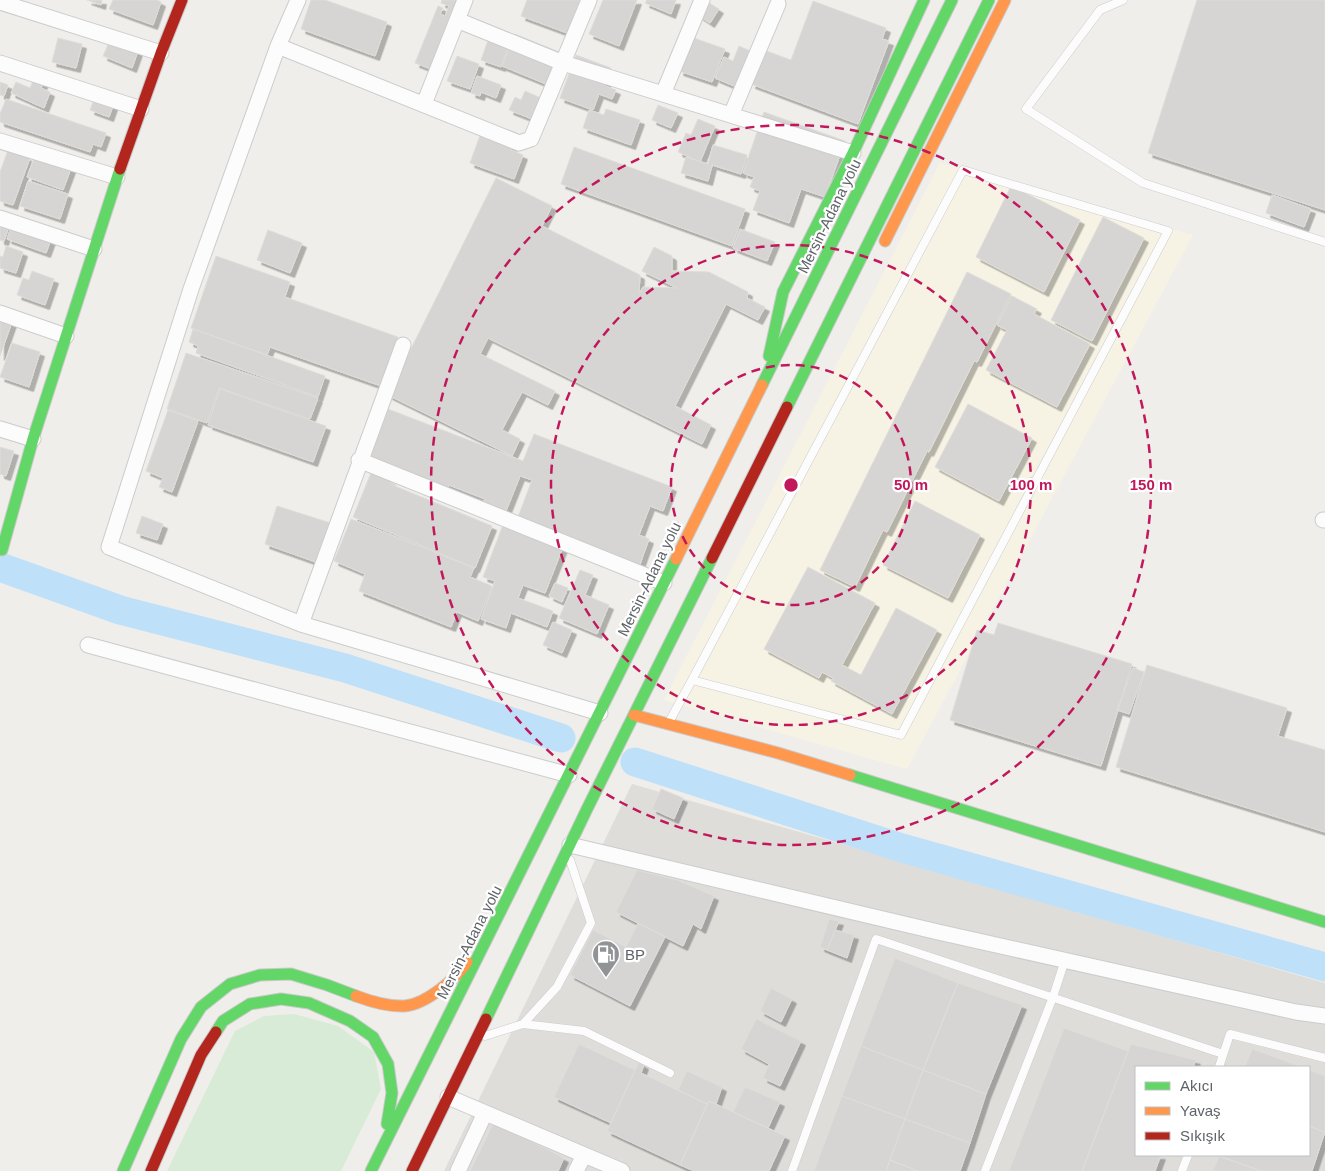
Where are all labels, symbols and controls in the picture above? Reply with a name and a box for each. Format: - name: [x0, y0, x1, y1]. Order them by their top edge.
- street label: Mersin-Adana yolu: [794, 156, 864, 276]
- centre of rings: [782, 476, 800, 494]
- text: 50 m: [894, 476, 928, 493]
- text: 100 m: [1010, 476, 1052, 493]
- text: 150 m: [1130, 476, 1172, 493]
- street label: Mersin-Adana yolu: [614, 519, 684, 639]
- street label: Mersin-Adana yolu: [433, 882, 505, 1002]
- fuel station icon: BP: [591, 939, 621, 978]
- place label: BP: [625, 946, 645, 963]
- legend: [1135, 1066, 1310, 1156]
- text: Akıcı: [1180, 1077, 1213, 1094]
- text: Yavaş: [1180, 1102, 1221, 1119]
- text: Sıkışık: [1180, 1127, 1226, 1144]

